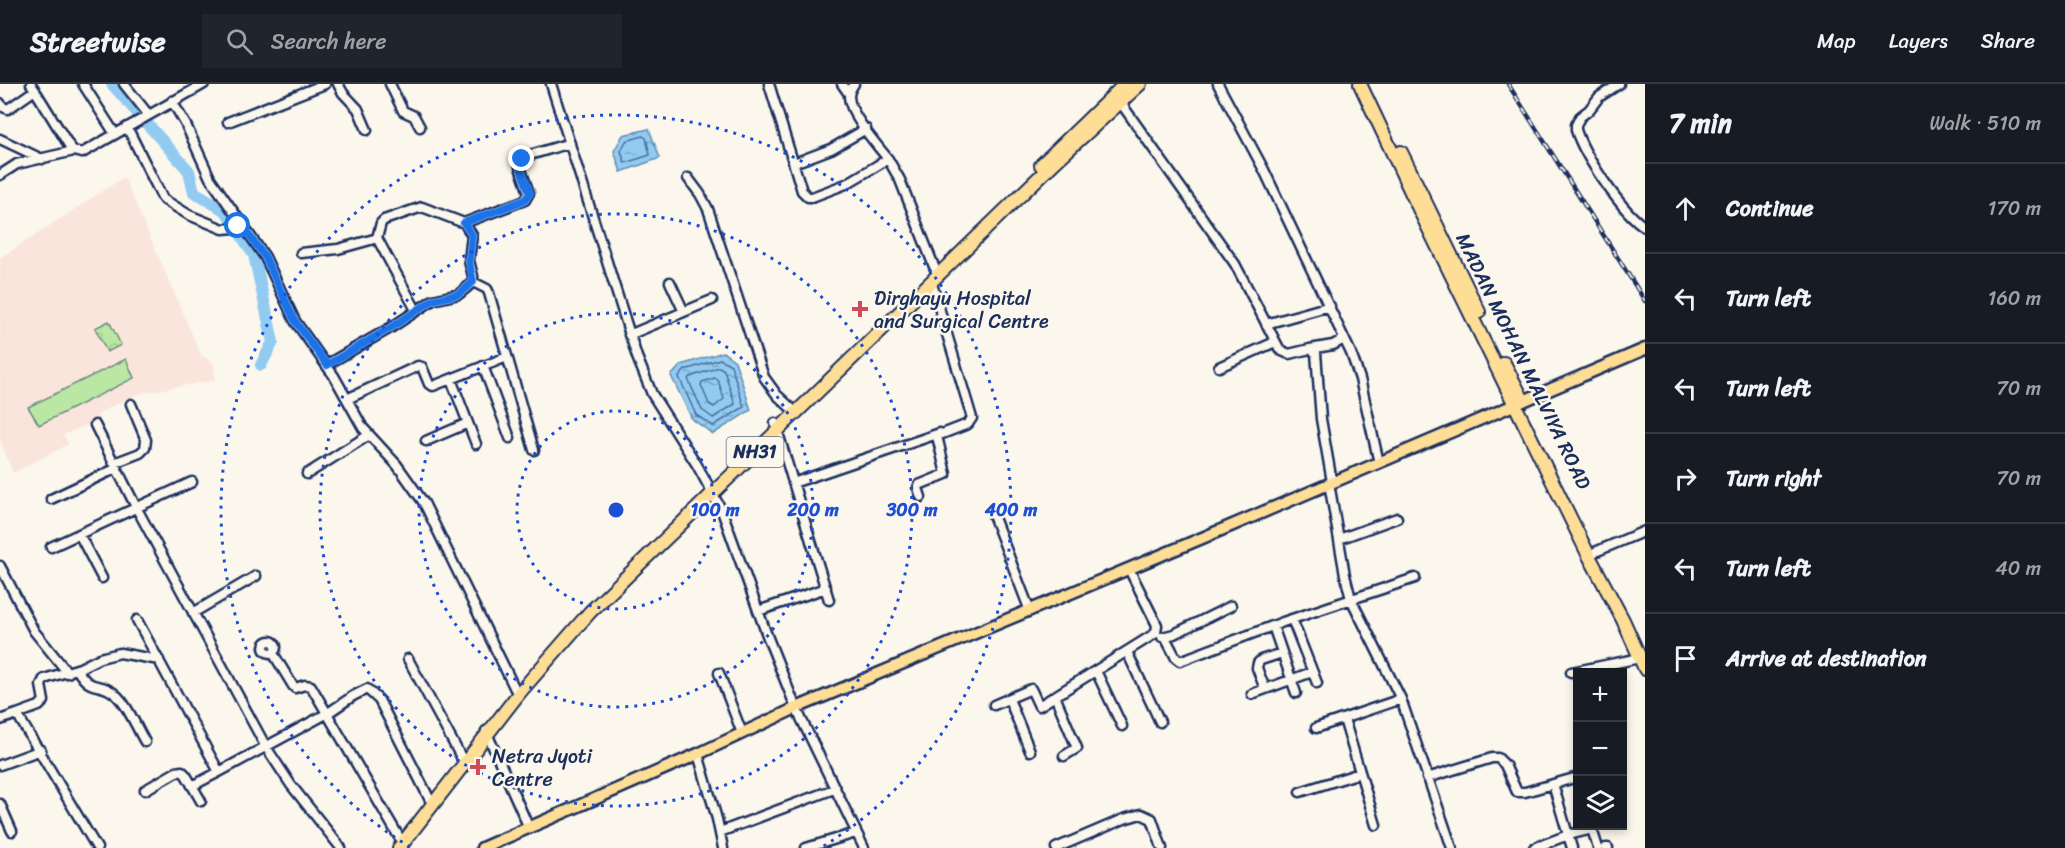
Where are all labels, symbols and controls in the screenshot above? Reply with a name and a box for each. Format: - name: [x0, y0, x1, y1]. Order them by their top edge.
- search box: [202, 14, 622, 68]
- text: Streetwise: [30, 17, 166, 66]
- text: Search here: [271, 22, 387, 61]
- text: Map: [1817, 22, 1856, 60]
- text: Layers: [1889, 22, 1948, 60]
- text: Share: [1981, 22, 2035, 60]
- icon: search: [223, 25, 256, 58]
- text: 7 min: [1669, 100, 1732, 146]
- text: Walk · 510 m: [1929, 106, 2041, 141]
- route end: [508, 145, 534, 171]
- text: Continue: [1726, 189, 1814, 228]
- text: 170 m: [1988, 191, 2041, 226]
- icon: ahead: [1669, 192, 1702, 225]
- route start: [224, 212, 250, 238]
- street label: MADAN MOHAN MALVIYA ROAD: [1446, 227, 1601, 496]
- text: Turn left: [1726, 279, 1811, 318]
- place label: Dirghayu Hospital and Surgical Centre: [874, 281, 1049, 339]
- text: 160 m: [1988, 281, 2041, 316]
- icon: left: [1669, 282, 1702, 315]
- marker: Dirghayu Hospital and Surgical Centre: [851, 300, 869, 318]
- text: Turn left: [1726, 369, 1811, 408]
- text: 70 m: [1996, 371, 2041, 406]
- icon: left: [1669, 372, 1702, 405]
- road number: NH31: [726, 437, 783, 467]
- text: Turn right: [1726, 459, 1821, 498]
- text: 70 m: [1996, 461, 2041, 496]
- icon: right: [1669, 462, 1702, 495]
- text: 100 m: [691, 494, 740, 526]
- text: 200 m: [786, 494, 839, 526]
- text: 300 m: [885, 494, 938, 526]
- text: 400 m: [984, 494, 1037, 526]
- centre of rings: [606, 500, 626, 520]
- text: Turn left: [1726, 549, 1811, 588]
- text: 40 m: [1995, 551, 2041, 586]
- icon: left: [1669, 552, 1702, 585]
- text: Arrive at destination: [1726, 639, 1927, 678]
- icon: arrive: [1669, 642, 1702, 675]
- map controls: [1573, 668, 1627, 830]
- button: +: [1573, 668, 1627, 722]
- button: −: [1573, 722, 1627, 776]
- place label: Netra Jyoti Centre: [492, 739, 594, 797]
- marker: Netra Jyoti Centre: [469, 758, 487, 776]
- button: layers: [1573, 776, 1627, 830]

